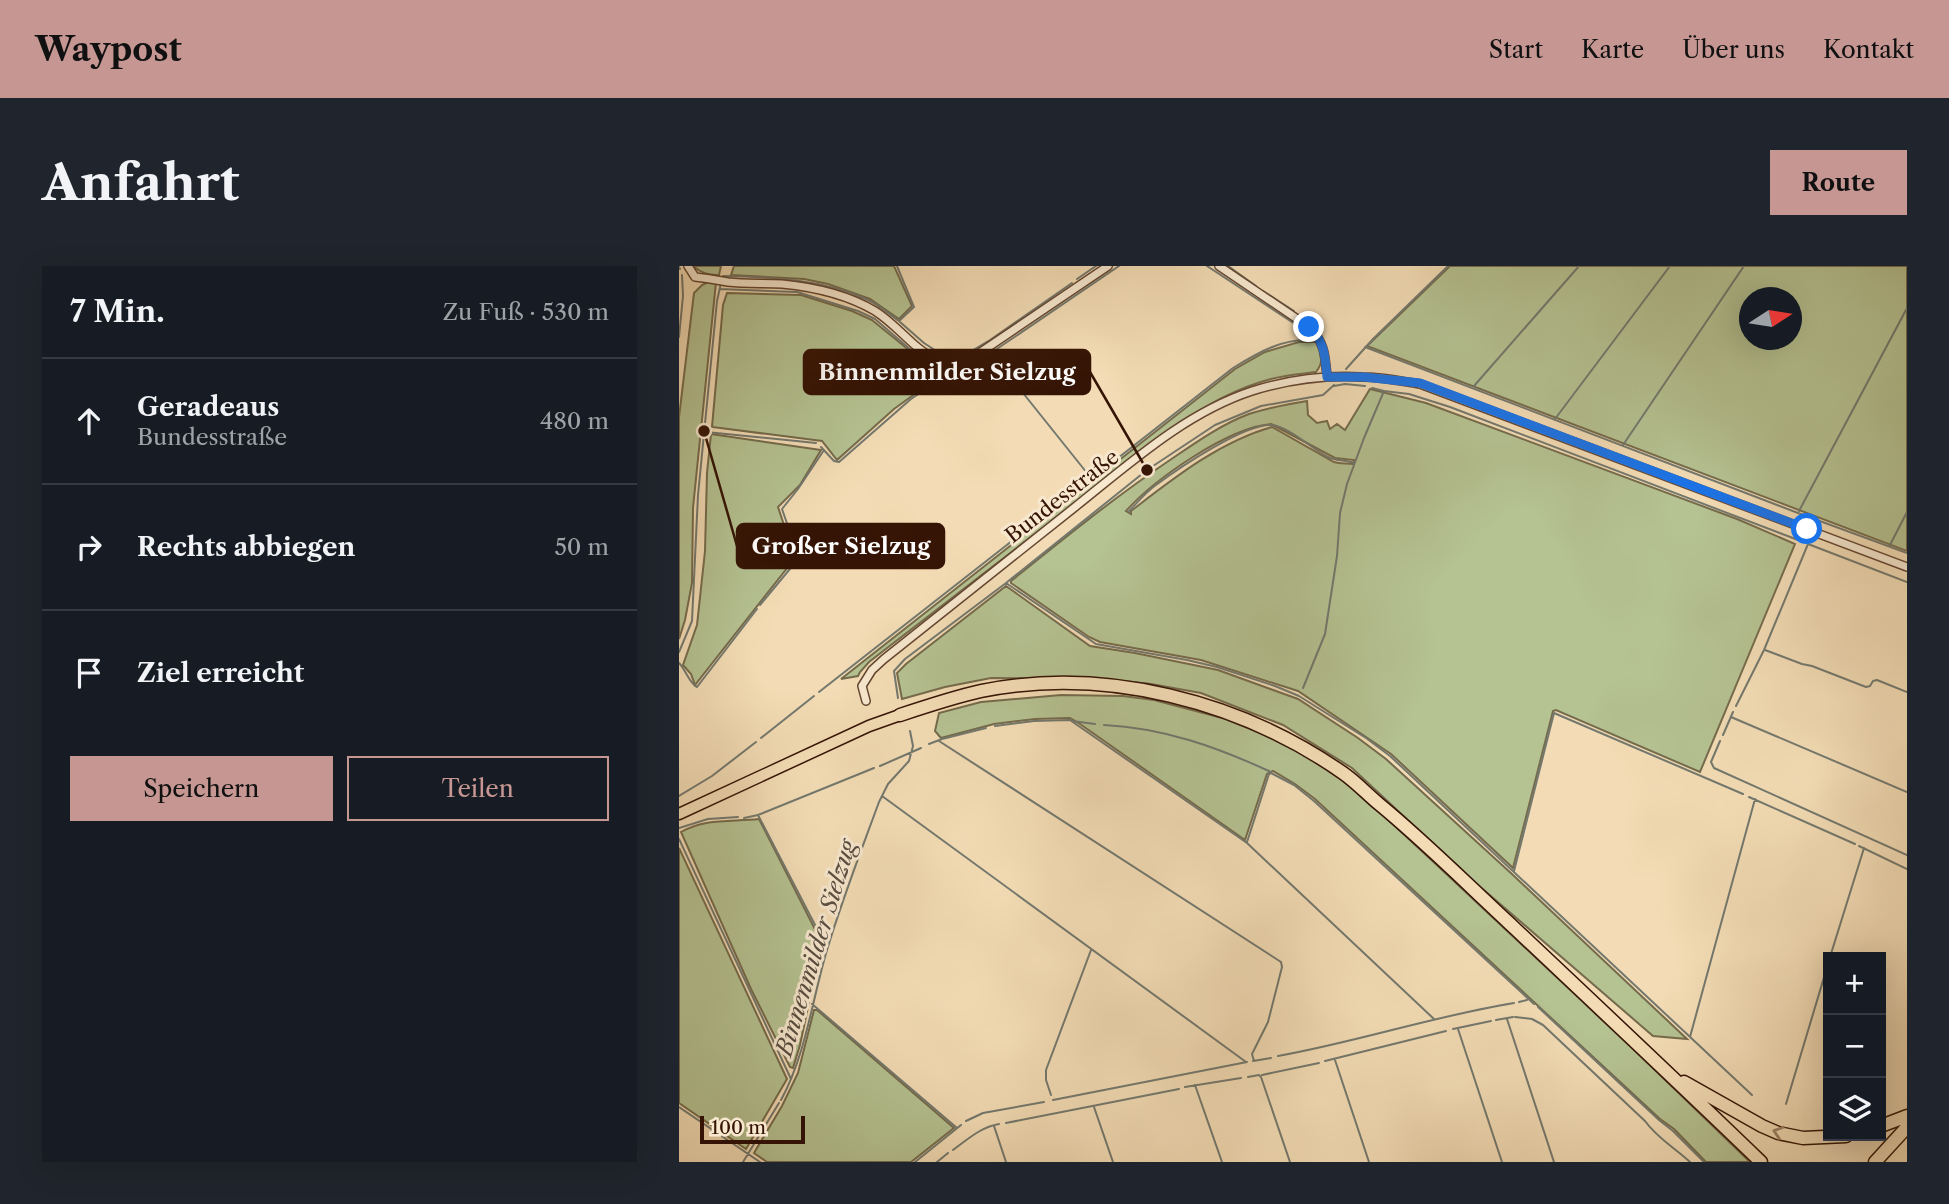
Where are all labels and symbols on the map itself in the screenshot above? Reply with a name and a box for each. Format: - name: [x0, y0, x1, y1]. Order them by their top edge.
- north arrow: [1739, 287, 1802, 350]
- route end: [1293, 311, 1324, 342]
- callout: Binnenmilder Sielzug: [804, 350, 1090, 394]
- text: Binnenmilder Sielzug: [818, 358, 1077, 386]
- street label: Bundesstraße: [1000, 444, 1124, 548]
- route start: [1791, 513, 1822, 544]
- callout: Großer Sielzug: [737, 524, 944, 568]
- text: Großer Sielzug: [751, 532, 931, 560]
- water label: Binnenmilder Sielzug: [769, 834, 863, 1061]
- scale bar: [700, 1113, 805, 1145]
- one-way arrow: [1773, 1126, 1785, 1141]

